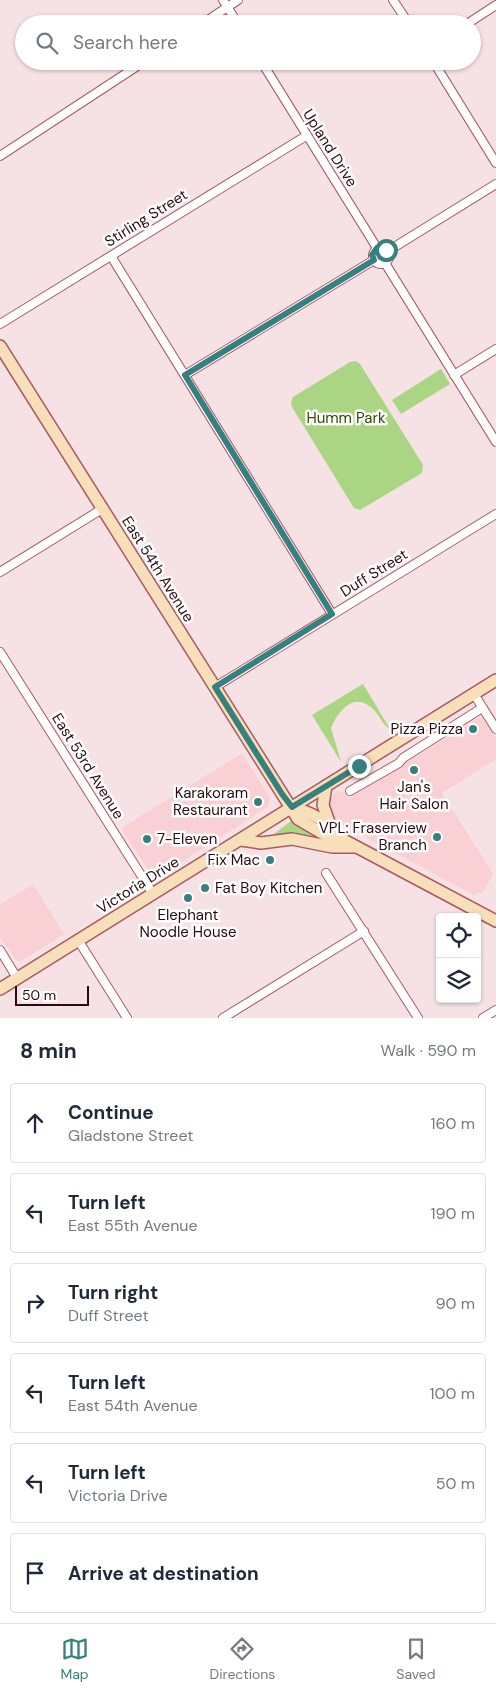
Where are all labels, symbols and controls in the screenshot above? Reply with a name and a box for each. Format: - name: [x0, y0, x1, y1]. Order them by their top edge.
- search box: [15, 15, 481, 70]
- icon: search: [33, 29, 61, 57]
- text: Search here: [73, 30, 178, 55]
- street label: Upland Drive: [298, 105, 362, 191]
- street label: Stirling Street: [101, 185, 191, 251]
- route start: [375, 239, 398, 262]
- park label: Humm Park: [306, 408, 386, 428]
- street label: East 54th Avenue: [117, 512, 199, 626]
- street label: Duff Street: [337, 544, 411, 602]
- street label: East 53rd Avenue: [47, 709, 129, 823]
- place label: Pizza Pizza: [391, 719, 463, 739]
- marker: Pizza Pizza: [467, 723, 479, 735]
- route end: [348, 755, 371, 778]
- marker: Jan's Hair Salon: [408, 764, 420, 776]
- place label: Jan's Hair Salon: [379, 777, 449, 814]
- place label: Karakoram Restaurant: [173, 783, 248, 820]
- marker: Karakoram Restaurant: [252, 796, 264, 808]
- place label: VPL: Fraserview Branch: [319, 818, 428, 855]
- place label: 7-Eleven: [157, 829, 217, 849]
- marker: VPL: Fraserview Branch: [431, 831, 443, 843]
- marker: 7-Eleven: [141, 833, 153, 845]
- place label: Fix Mac: [208, 850, 260, 870]
- street label: Victoria Drive: [93, 852, 183, 918]
- marker: Fix Mac: [264, 854, 276, 866]
- place label: Fat Boy Kitchen: [215, 878, 322, 898]
- marker: Fat Boy Kitchen: [199, 882, 211, 894]
- marker: Elephant Noodle House: [182, 892, 194, 904]
- place label: Elephant Noodle House: [139, 905, 237, 942]
- map controls: [436, 913, 481, 1003]
- button: locate: [436, 913, 481, 958]
- button: layers: [436, 958, 481, 1003]
- scale bar: [15, 983, 89, 1006]
- text: 50 m: [22, 986, 56, 1004]
- text: 8 min: [20, 1037, 77, 1065]
- text: Walk · 590 m: [380, 1040, 476, 1061]
- text: Continue: [68, 1100, 154, 1125]
- icon: ahead: [21, 1109, 49, 1137]
- text: 160 m: [431, 1113, 475, 1134]
- text: Gladstone Street: [68, 1125, 194, 1146]
- text: Turn left: [68, 1190, 146, 1215]
- icon: left: [21, 1199, 49, 1227]
- text: 190 m: [431, 1203, 475, 1224]
- text: East 55th Avenue: [68, 1215, 198, 1236]
- text: Turn right: [68, 1280, 158, 1305]
- icon: right: [21, 1289, 49, 1317]
- text: 90 m: [435, 1293, 475, 1314]
- text: Duff Street: [68, 1305, 149, 1326]
- text: Turn left: [68, 1370, 146, 1395]
- icon: left: [21, 1379, 49, 1407]
- text: 100 m: [430, 1383, 475, 1404]
- text: East 54th Avenue: [68, 1395, 198, 1416]
- text: Turn left: [68, 1460, 146, 1485]
- icon: left: [21, 1469, 49, 1497]
- text: 50 m: [436, 1473, 475, 1494]
- text: Victoria Drive: [68, 1485, 168, 1506]
- icon: arrive: [21, 1559, 49, 1587]
- text: Arrive at destination: [68, 1561, 259, 1586]
- tab: Map: [60, 1635, 89, 1683]
- tab: Directions: [210, 1635, 275, 1683]
- tab: Saved: [396, 1635, 436, 1683]

